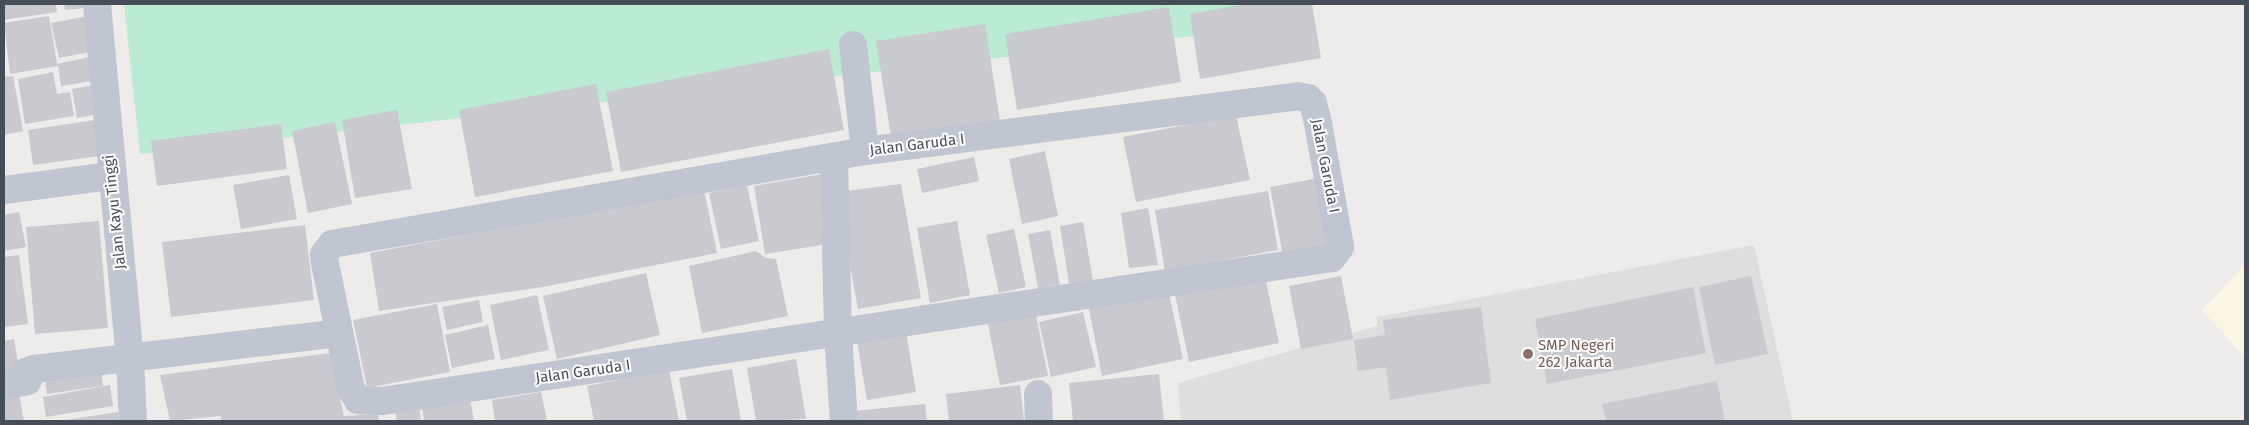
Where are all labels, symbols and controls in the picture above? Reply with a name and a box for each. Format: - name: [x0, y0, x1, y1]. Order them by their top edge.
- street label: Jalan Garuda I: [1307, 117, 1343, 215]
- street label: Jalan Garuda I: [869, 130, 965, 160]
- street label: Jalan Kayu Tinggi: [100, 154, 130, 270]
- place label: SMP Negeri 262 Jakarta: [1538, 336, 1615, 371]
- marker: SMP Negeri 262 Jakarta: [1522, 348, 1534, 360]
- street label: Jalan Garuda I: [534, 356, 632, 388]

